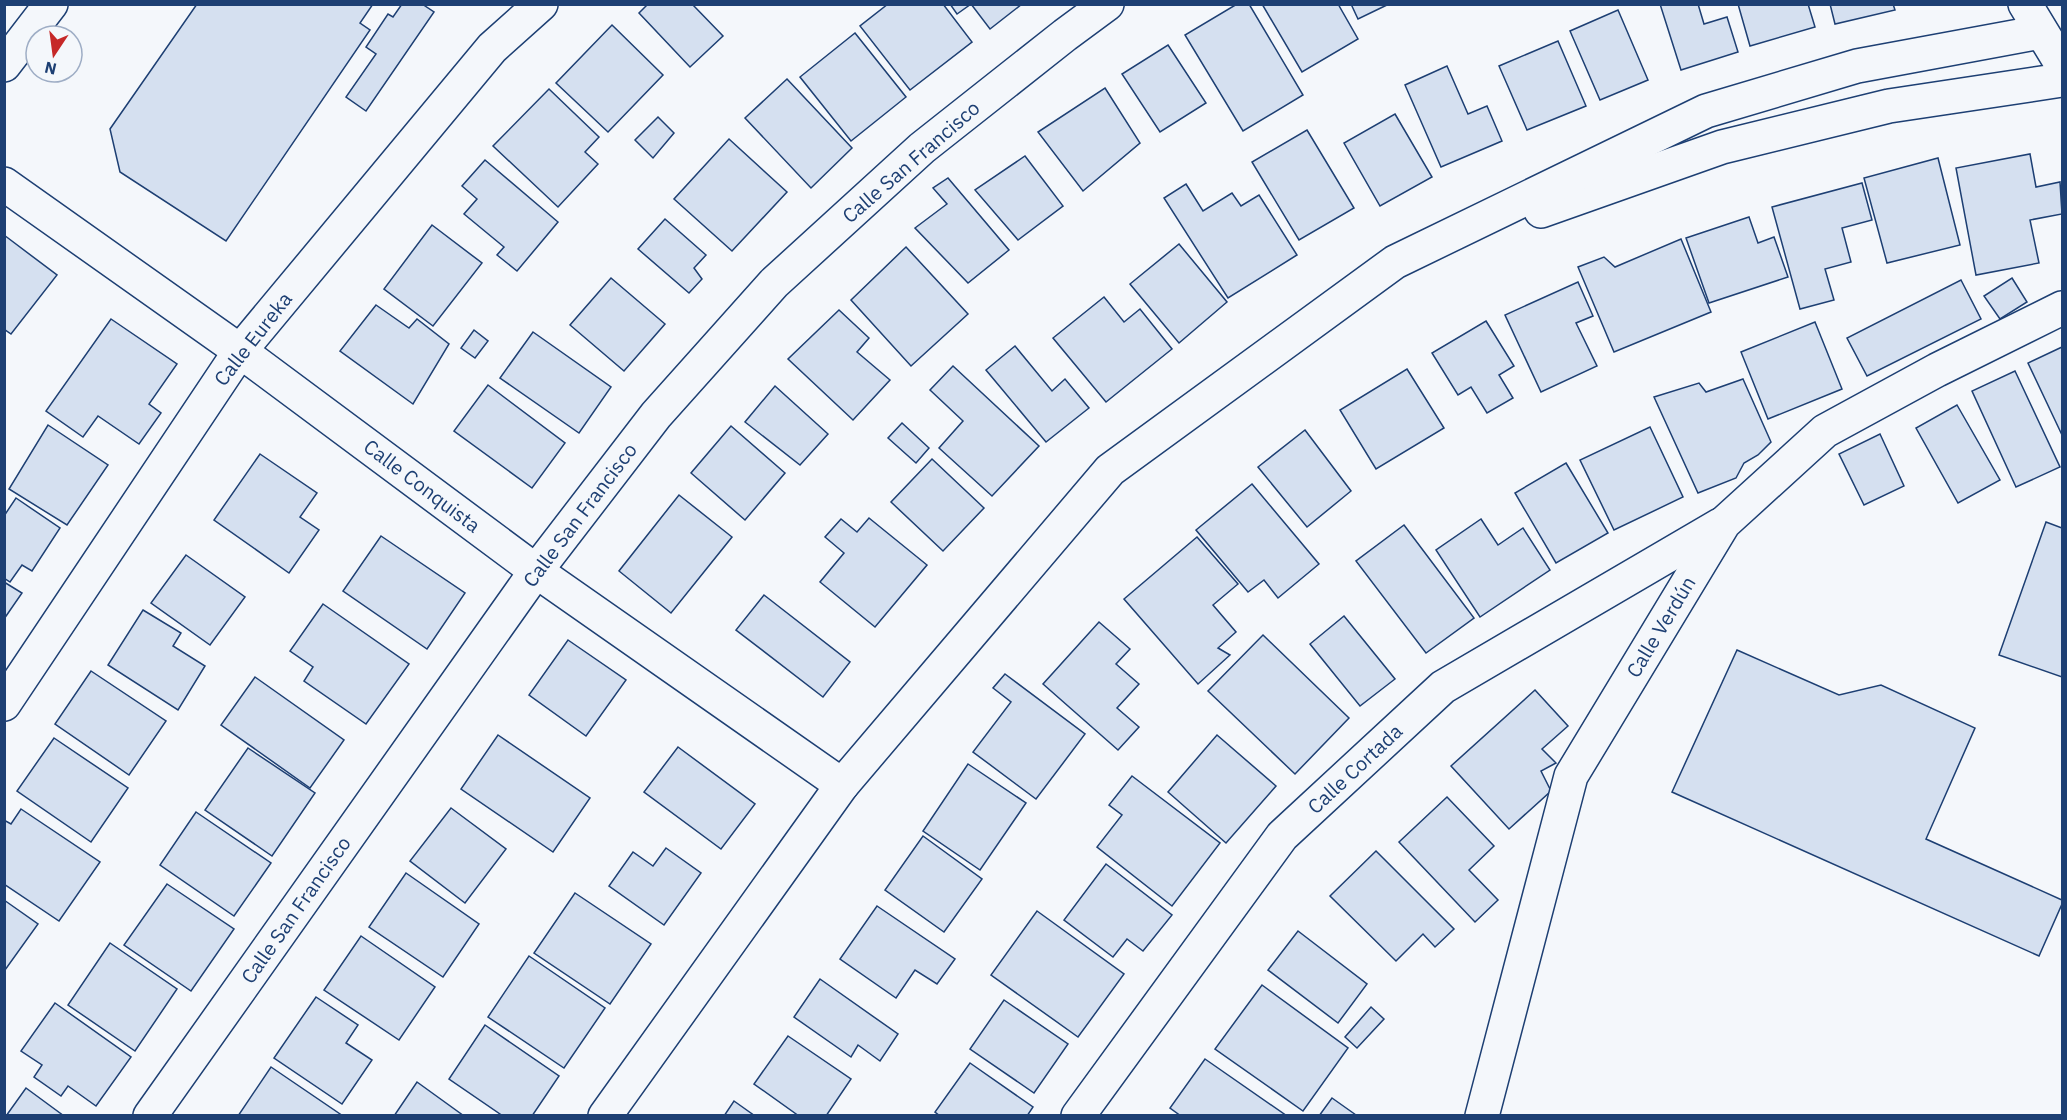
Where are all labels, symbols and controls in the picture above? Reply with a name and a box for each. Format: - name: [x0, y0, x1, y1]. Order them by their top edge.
- north arrow: [24, 24, 84, 84]
- text: N: [43, 58, 59, 80]
- street label: Calle San Francisco: [836, 94, 985, 229]
- street label: Calle Eureka: [208, 286, 298, 391]
- street label: Calle Conquista: [358, 433, 487, 539]
- street label: Calle San Francisco: [516, 437, 643, 592]
- street label: Calle Verdún: [1620, 571, 1701, 682]
- street label: Calle Cortada: [1301, 717, 1408, 820]
- street label: Calle San Francisco: [235, 831, 357, 989]

